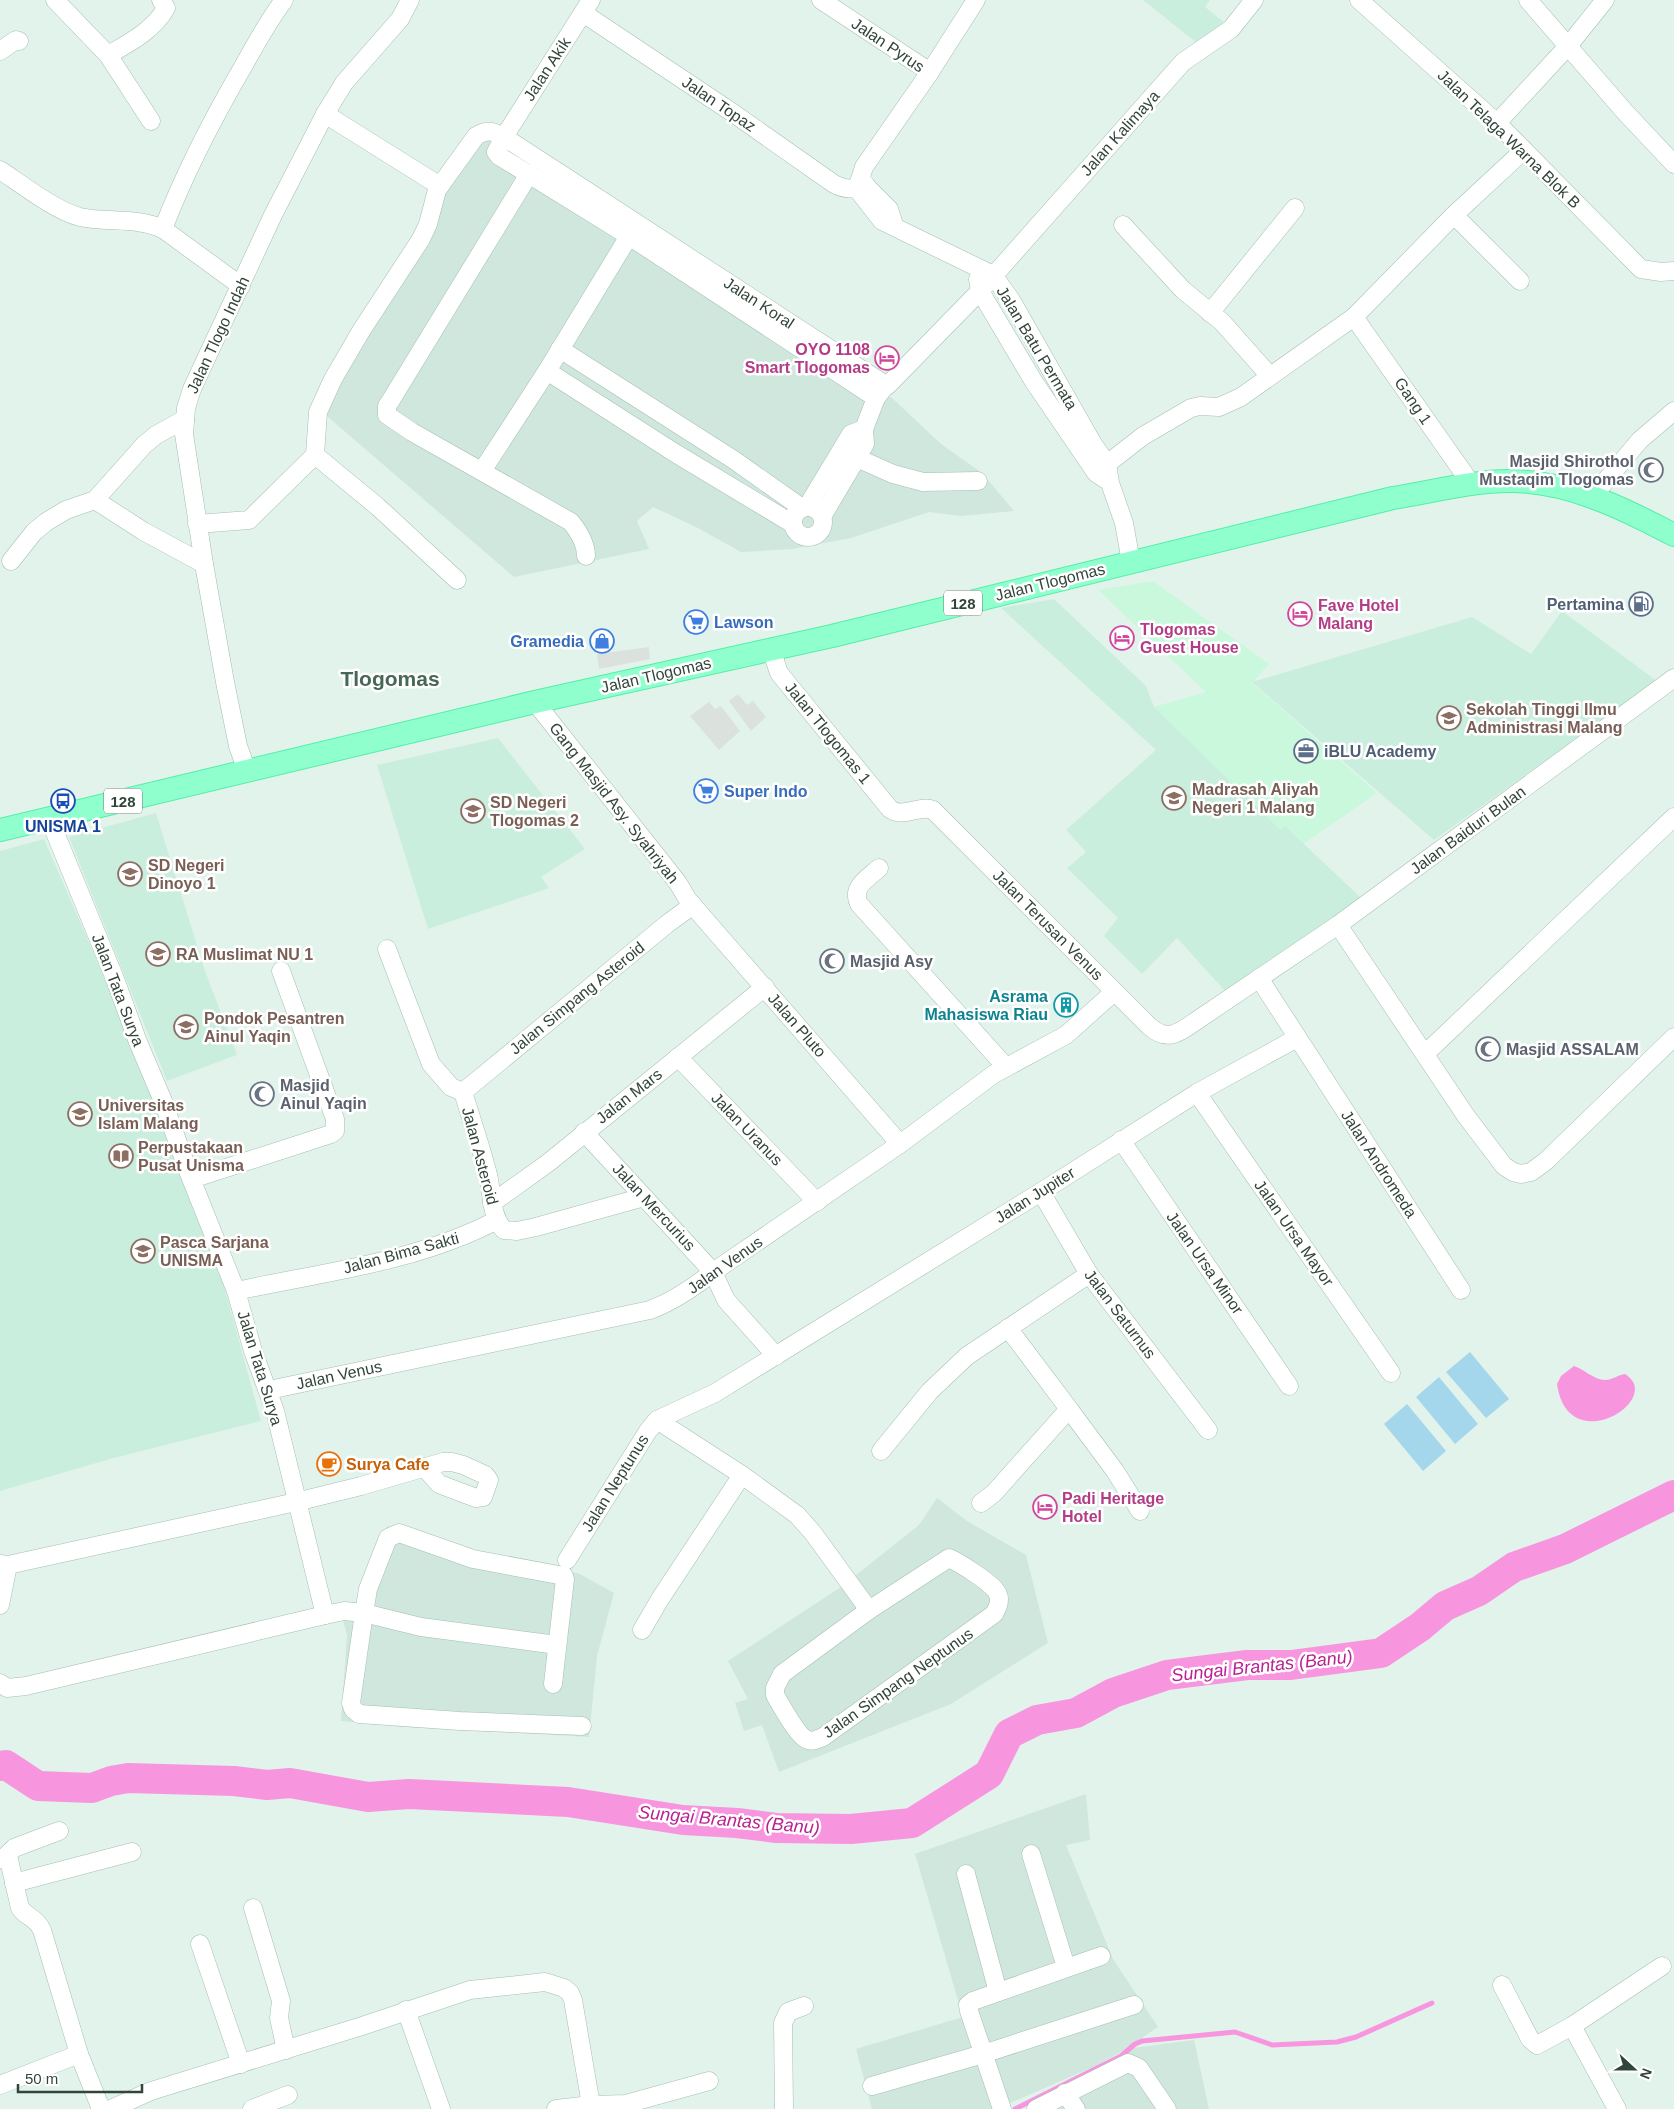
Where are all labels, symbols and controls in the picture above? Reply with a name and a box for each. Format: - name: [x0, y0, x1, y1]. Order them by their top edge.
- street label: Jalan Pyrus: [849, 15, 927, 75]
- street label: Jalan Akik: [520, 33, 574, 104]
- street label: Jalan Telaga Warna Blok B: [1434, 66, 1584, 212]
- street label: Jalan Topaz: [679, 73, 759, 135]
- street label: Jalan Kalimaya: [1077, 87, 1163, 179]
- street label: Jalan Tlogo Indah: [183, 274, 253, 396]
- street label: Jalan Koral: [721, 274, 797, 332]
- street label: Jalan Batu Permata: [994, 283, 1081, 413]
- place label: OYO 1108 Smart Tlogomas: [745, 341, 870, 376]
- hotel icon: OYO 1108 Smart Tlogomas: [874, 345, 900, 371]
- street label: Gang 1: [1391, 374, 1435, 428]
- place label: Masjid Shirothol Mustaqim Tlogomas: [1479, 453, 1634, 488]
- mosque icon: Masjid Shirothol Mustaqim Tlogomas: [1638, 457, 1664, 483]
- street label: Jalan Tlogomas: [993, 560, 1107, 604]
- road number: 128: [944, 590, 982, 616]
- fuel station icon: Pertamina: [1628, 591, 1654, 617]
- place label: Pertamina: [1547, 596, 1624, 613]
- place label: Fave Hotel Malang: [1318, 597, 1399, 632]
- hotel icon: Fave Hotel Malang: [1287, 601, 1313, 627]
- supermarket icon: Lawson: [683, 609, 709, 635]
- place label: Lawson: [714, 614, 774, 631]
- place label: Tlogomas Guest House: [1140, 621, 1239, 656]
- hotel icon: Tlogomas Guest House: [1109, 625, 1135, 651]
- shop icon: Gramedia: [589, 628, 615, 654]
- place label: Gramedia: [510, 633, 584, 650]
- street label: Jalan Tlogomas: [599, 654, 713, 696]
- district label: Tlogomas: [340, 667, 440, 690]
- street label: Jalan Tlogomas 1: [782, 679, 874, 787]
- place label: Sekolah Tinggi Ilmu Administrasi Malang: [1466, 701, 1622, 736]
- school or university icon: Sekolah Tinggi Ilmu Administrasi Malang: [1436, 705, 1462, 731]
- street label: Gang Masjid Asy. Syahriyah: [546, 719, 682, 887]
- office icon: iBLU Academy: [1293, 738, 1319, 764]
- place label: iBLU Academy: [1324, 743, 1436, 760]
- supermarket icon: Super Indo: [693, 778, 719, 804]
- place label: Madrasah Aliyah Negeri 1 Malang: [1192, 781, 1319, 816]
- place label: Super Indo: [724, 783, 808, 800]
- street label: Jalan Baiduri Bulan: [1407, 783, 1529, 877]
- school or university icon: Madrasah Aliyah Negeri 1 Malang: [1161, 785, 1187, 811]
- bus stop icon: UNISMA 1: [50, 788, 76, 814]
- road number: 128: [104, 788, 142, 814]
- place label: SD Negeri Tlogomas 2: [490, 794, 579, 829]
- school or university icon: SD Negeri Tlogomas 2: [460, 798, 486, 824]
- place label: UNISMA 1: [25, 818, 101, 835]
- place label: SD Negeri Dinoyo 1: [148, 857, 224, 892]
- school or university icon: SD Negeri Dinoyo 1: [117, 861, 143, 887]
- street label: Jalan Terusan Venus: [990, 867, 1106, 983]
- street label: Jalan Tata Surya: [89, 931, 147, 1049]
- street label: Jalan Simpang Asteroid: [506, 938, 648, 1058]
- school or university icon: RA Muslimat NU 1: [145, 941, 171, 967]
- place label: RA Muslimat NU 1: [176, 946, 313, 963]
- mosque icon: Masjid Asy: [819, 948, 845, 974]
- place label: Masjid Asy: [850, 953, 933, 970]
- place label: Asrama Mahasiswa Riau: [924, 988, 1048, 1023]
- street label: Jalan Pluto: [765, 990, 829, 1061]
- building icon: Asrama Mahasiswa Riau: [1053, 992, 1079, 1018]
- place label: Pondok Pesantren Ainul Yaqin: [204, 1010, 344, 1045]
- school or university icon: Pondok Pesantren Ainul Yaqin: [173, 1014, 199, 1040]
- mosque icon: Masjid ASSALAM: [1475, 1036, 1501, 1062]
- place label: Masjid ASSALAM: [1506, 1041, 1639, 1058]
- street label: Jalan Mars: [593, 1065, 665, 1127]
- place label: Masjid Ainul Yaqin: [280, 1077, 367, 1112]
- mosque icon: Masjid Ainul Yaqin: [249, 1081, 275, 1107]
- street label: Jalan Uranus: [708, 1089, 786, 1169]
- place label: Universitas Islam Malang: [98, 1097, 198, 1132]
- school or university icon: Universitas Islam Malang: [67, 1101, 93, 1127]
- street label: Jalan Asteroid: [459, 1105, 501, 1207]
- street label: Jalan Andromeda: [1338, 1107, 1420, 1221]
- place label: Perpustakaan Pusat Unisma: [138, 1139, 244, 1174]
- library icon: Perpustakaan Pusat Unisma: [108, 1143, 134, 1169]
- street label: Jalan Mercurius: [609, 1160, 699, 1254]
- street label: Jalan Jupiter: [992, 1163, 1079, 1226]
- street label: Jalan Ursa Mayor: [1251, 1177, 1337, 1290]
- street label: Jalan Ursa Minor: [1163, 1209, 1247, 1318]
- street label: Jalan Bima Sakti: [341, 1229, 461, 1277]
- street label: Jalan Venus: [684, 1233, 766, 1297]
- place label: Pasca Sarjana UNISMA: [160, 1234, 269, 1269]
- school or university icon: Pasca Sarjana UNISMA: [130, 1238, 156, 1264]
- street label: Jalan Saturnus: [1081, 1266, 1159, 1362]
- street label: Jalan Tata Surya: [234, 1309, 286, 1427]
- street label: Jalan Venus: [295, 1358, 383, 1392]
- street label: Jalan Neptunus: [578, 1431, 652, 1535]
- cafe icon: Surya Cafe: [316, 1451, 342, 1477]
- place label: Surya Cafe: [346, 1456, 430, 1473]
- place label: Padi Heritage Hotel: [1062, 1490, 1164, 1525]
- hotel icon: Padi Heritage Hotel: [1032, 1494, 1058, 1520]
- street label: Jalan Simpang Neptunus: [820, 1625, 976, 1741]
- water label: Sungai Brantas (Banu): [1170, 1647, 1354, 1685]
- water label: Sungai Brantas (Banu): [637, 1802, 821, 1838]
- north arrow: [1609, 2044, 1659, 2094]
- scale bar: [18, 2062, 141, 2094]
- text: N: [1637, 2066, 1655, 2081]
- text: 50 m: [25, 2070, 58, 2087]

